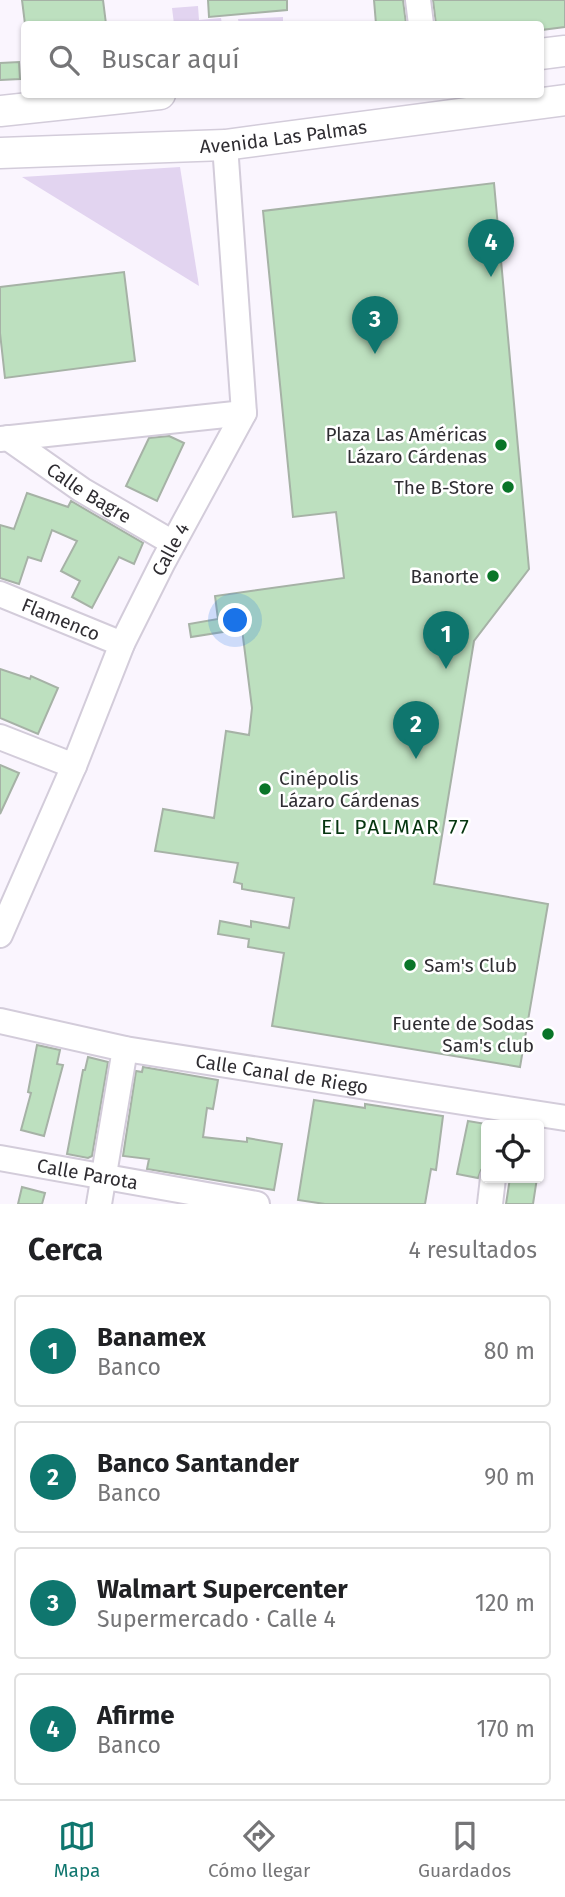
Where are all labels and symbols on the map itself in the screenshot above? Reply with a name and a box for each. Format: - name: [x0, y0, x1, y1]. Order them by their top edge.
- street label: Avenida Las Palmas: [199, 115, 368, 158]
- pin: 4: [468, 219, 514, 277]
- pin: 3: [352, 296, 398, 354]
- place label: Plaza Las Américas Lázaro Cárdenas: [325, 423, 487, 468]
- marker: Plaza Las Américas Lázaro Cárdenas: [493, 437, 509, 453]
- street label: Calle Bagre: [42, 458, 135, 528]
- place label: The B-Store: [394, 476, 494, 499]
- marker: The B-Store: [500, 479, 516, 495]
- street label: Calle 4: [147, 519, 194, 580]
- place label: Banorte: [411, 565, 479, 588]
- marker: Banorte: [485, 568, 501, 584]
- street label: Flamenco: [18, 593, 103, 646]
- your location: [218, 603, 252, 637]
- pin: 1: [423, 611, 469, 669]
- pin: 2: [393, 701, 439, 759]
- place label: Cinépolis Lázaro Cárdenas: [279, 767, 419, 812]
- marker: Cinépolis Lázaro Cárdenas: [257, 781, 273, 797]
- district label: EL PALMAR 77: [321, 814, 471, 840]
- place label: Sam's Club: [424, 954, 517, 977]
- marker: Sam's Club: [402, 957, 418, 973]
- place label: Fuente de Sodas Sam's club: [392, 1012, 534, 1057]
- marker: Fuente de Sodas Sam's club: [540, 1026, 556, 1042]
- street label: Calle Canal de Riego: [194, 1049, 370, 1099]
- street label: Calle Parota: [35, 1154, 140, 1195]

